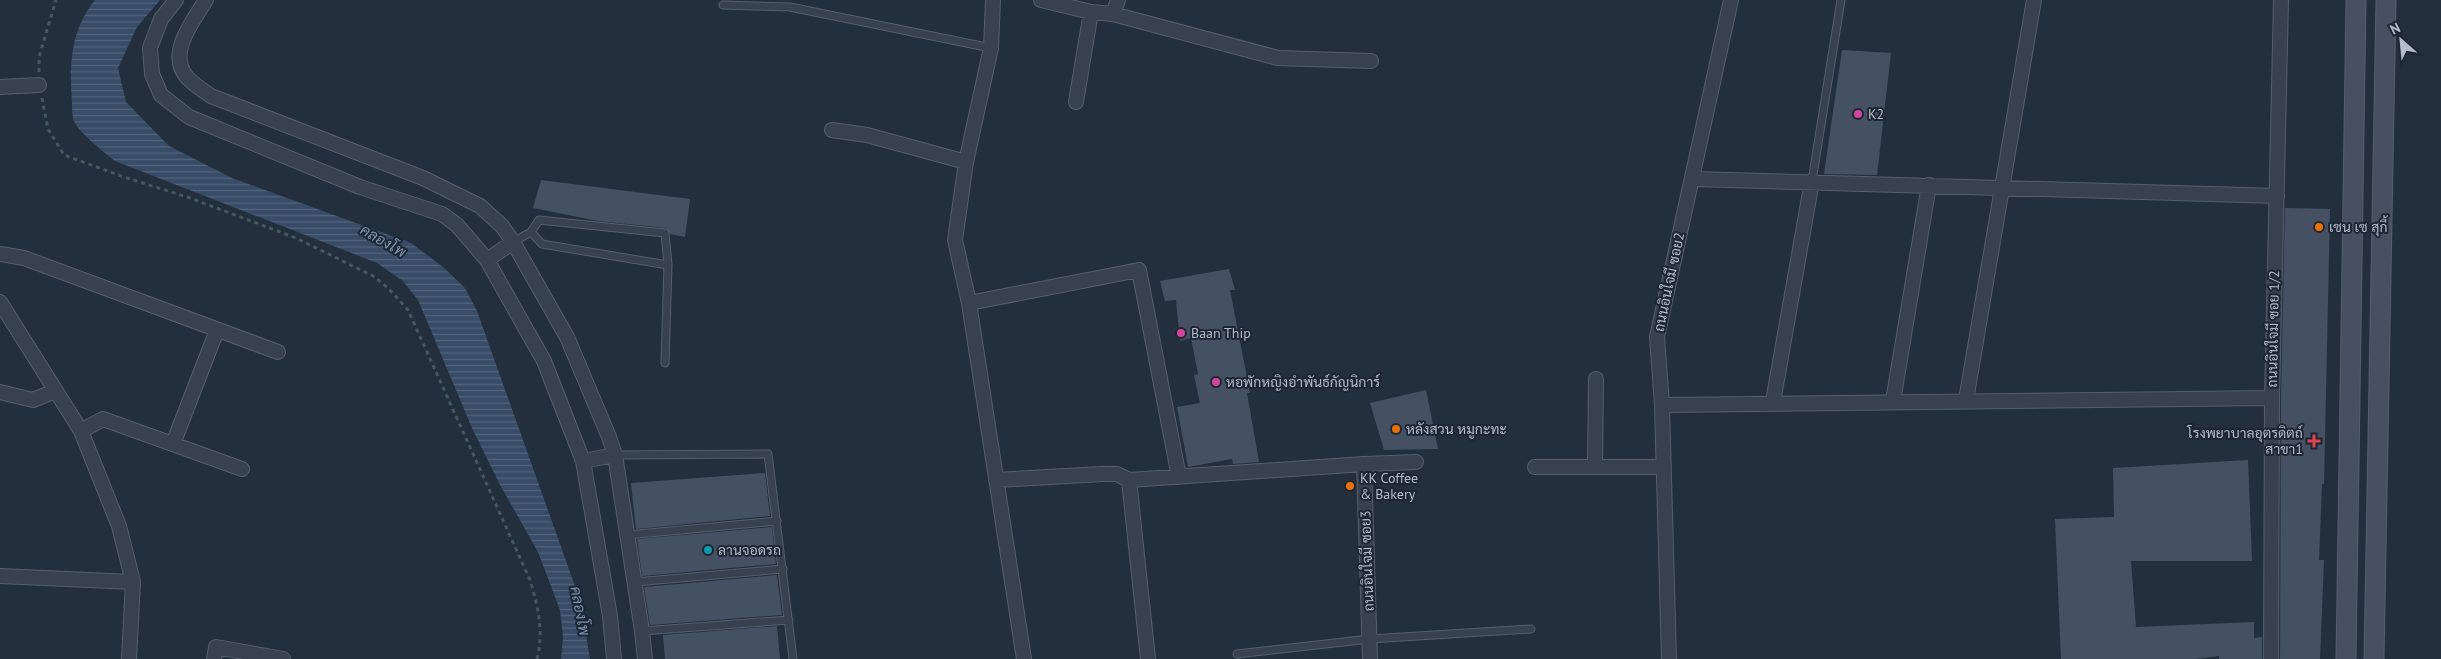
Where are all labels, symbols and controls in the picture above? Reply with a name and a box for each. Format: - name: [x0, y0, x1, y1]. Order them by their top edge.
- north arrow: [2376, 15, 2426, 65]
- text: N: [2387, 18, 2403, 39]
- place label: K2: [1868, 105, 1884, 123]
- marker: K2: [1852, 108, 1864, 120]
- place label: เซน เซ สุกี้: [2329, 215, 2388, 237]
- water label: คลองโพ: [357, 220, 410, 261]
- marker: เซน เซ สุกี้: [2313, 221, 2325, 233]
- street label: ถนนอินใจมี ซอย2: [1650, 231, 1688, 333]
- street label: ถนนอินใจมี ซอย 1/2: [2263, 270, 2283, 388]
- place label: Baan Thip: [1191, 324, 1251, 342]
- marker: Baan Thip: [1175, 327, 1187, 339]
- place label: หอพักหญิงอำพันธ์กัญนิการ์: [1226, 373, 1380, 391]
- marker: หอพักหญิงอำพันธ์กัญนิการ์: [1210, 376, 1222, 388]
- place label: หลังสวน หมูกะทะ: [1406, 420, 1507, 439]
- marker: หลังสวน หมูกะทะ: [1390, 423, 1402, 435]
- place label: โรงพยาบาลอุตรดิตถ์ สาขา1: [2186, 424, 2303, 458]
- marker: โรงพยาบาลอุตรดิตถ์ สาขา1: [2307, 434, 2321, 448]
- place label: KK Coffee & Bakery: [1360, 469, 1418, 503]
- marker: KK Coffee & Bakery: [1344, 480, 1356, 492]
- street label: ถนนอินใจมี ซอย3: [1356, 510, 1378, 612]
- place label: ลานจอดรถ: [718, 541, 781, 559]
- marker: ลานจอดรถ: [702, 544, 714, 556]
- water label: คลองโพ: [566, 585, 595, 637]

